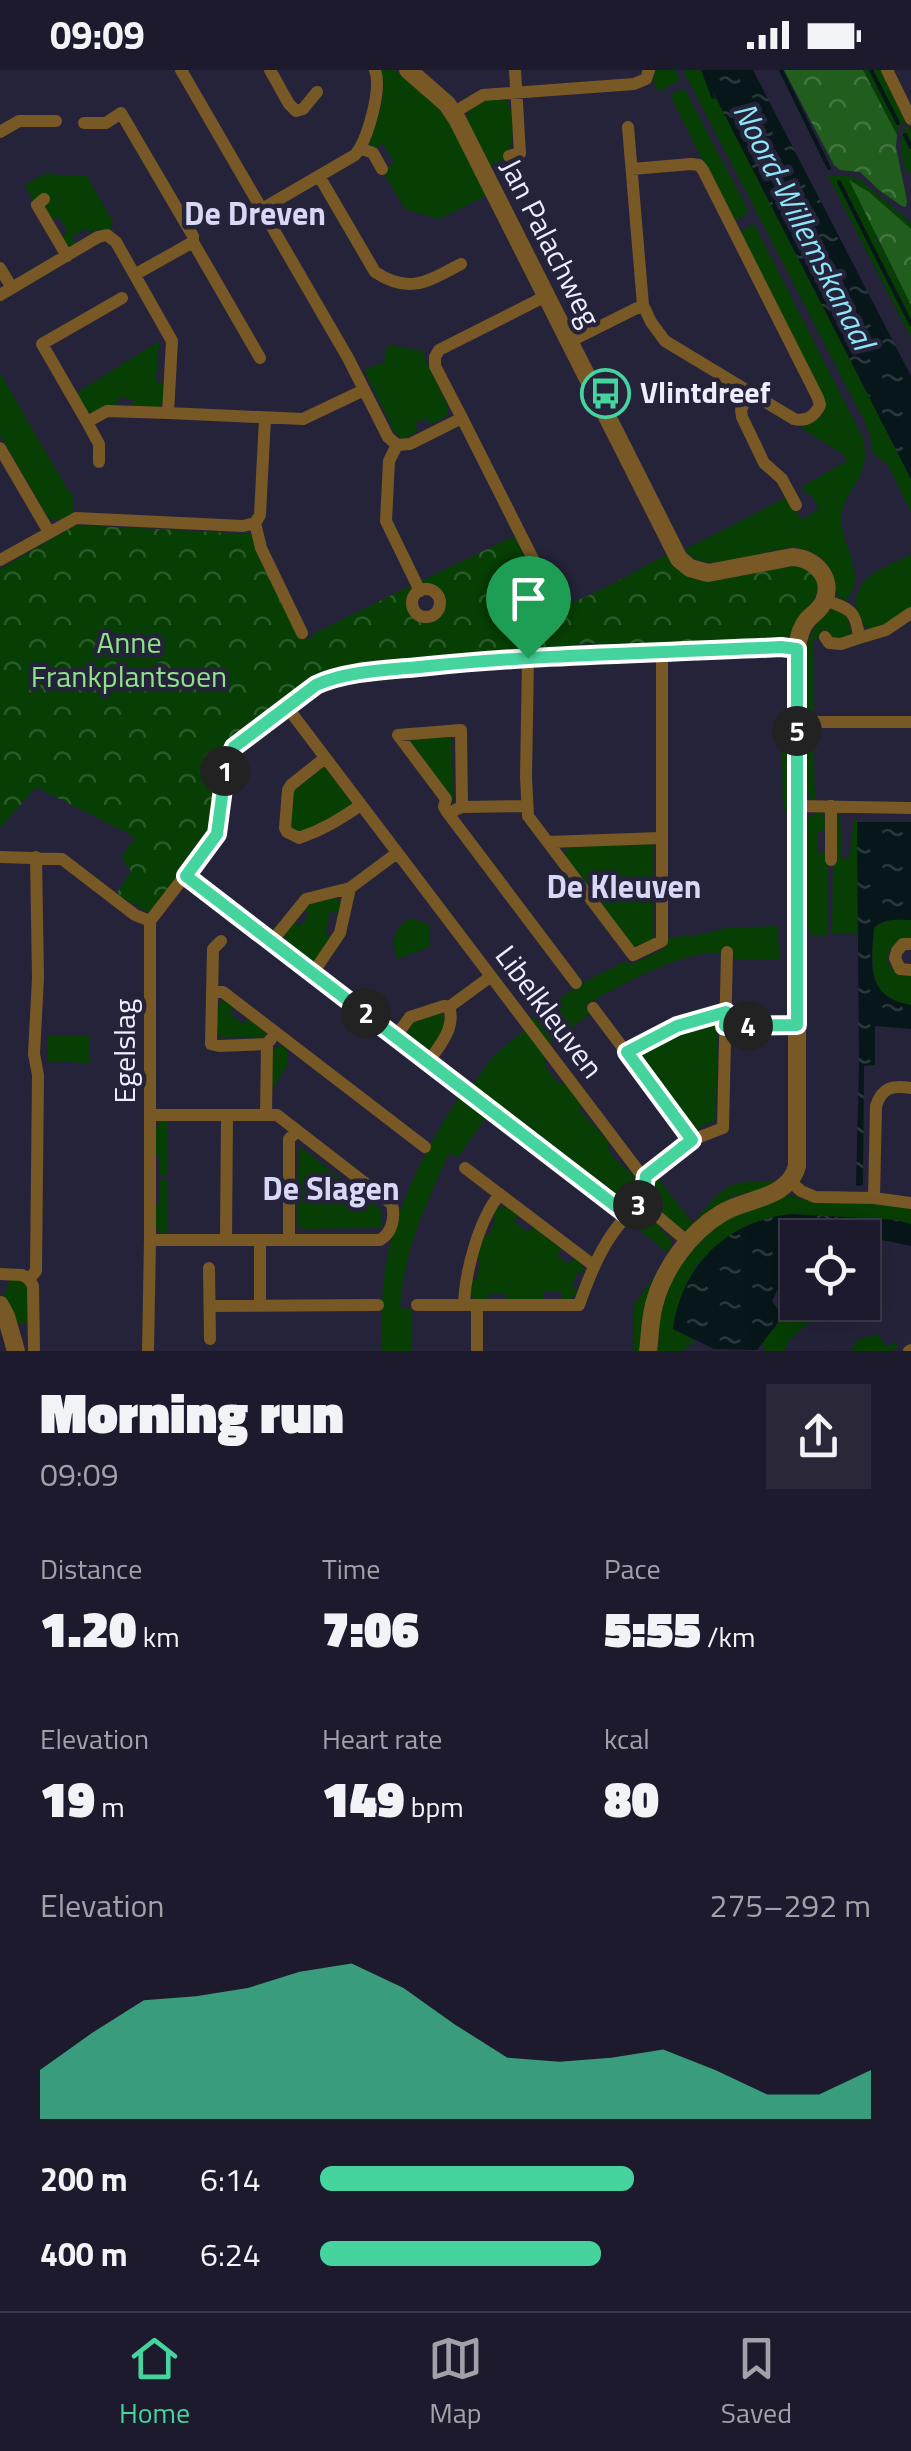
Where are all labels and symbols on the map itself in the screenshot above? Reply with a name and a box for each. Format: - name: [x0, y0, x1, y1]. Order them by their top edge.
- water label: Noord-Willemskanaal: [722, 93, 889, 360]
- street label: Jan Palachweg: [489, 150, 613, 335]
- district label: De Dreven: [184, 189, 326, 237]
- bus stop icon: Vlintdreef: [579, 367, 631, 419]
- place label: Vlintdreef: [640, 369, 771, 415]
- pin: [486, 556, 571, 659]
- park label: Anne Frankplantsoen: [31, 619, 227, 699]
- pin: 5: [772, 706, 822, 756]
- pin: 1: [200, 746, 250, 796]
- district label: De Kleuven: [546, 862, 702, 910]
- street label: Libelkleuven: [484, 935, 615, 1088]
- pin: 2: [341, 988, 391, 1038]
- street label: Egelslag: [101, 999, 147, 1104]
- pin: 4: [723, 1001, 773, 1051]
- district label: De Slagen: [262, 1164, 400, 1212]
- pin: 3: [613, 1180, 663, 1230]

